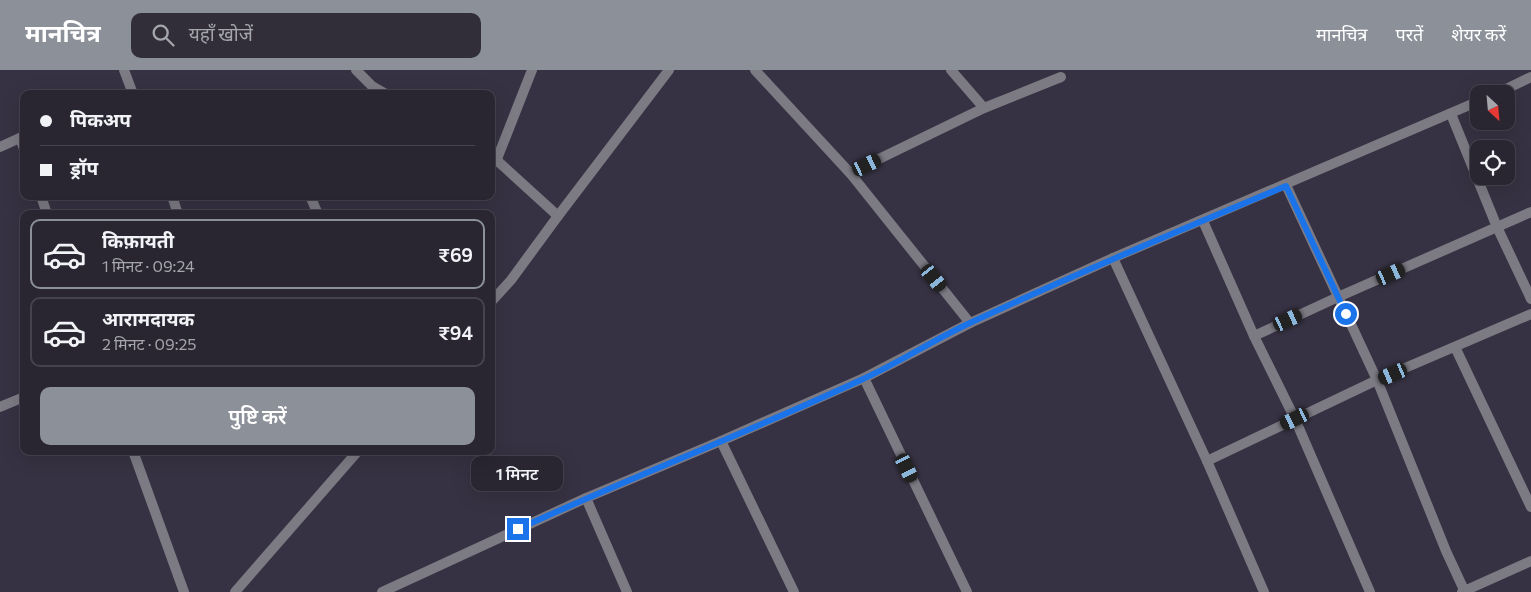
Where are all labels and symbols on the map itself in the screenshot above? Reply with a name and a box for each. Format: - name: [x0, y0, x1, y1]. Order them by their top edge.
- north arrow: [1470, 85, 1515, 130]
- car: [850, 152, 883, 178]
- car: [1374, 261, 1407, 287]
- car: [918, 262, 949, 294]
- route start: [1335, 303, 1357, 325]
- car: [1271, 307, 1304, 333]
- car: [1376, 361, 1409, 387]
- car: [1278, 406, 1311, 432]
- car: [893, 451, 920, 485]
- callout: 1 मिनट: [472, 456, 564, 492]
- route end: [507, 518, 529, 540]

